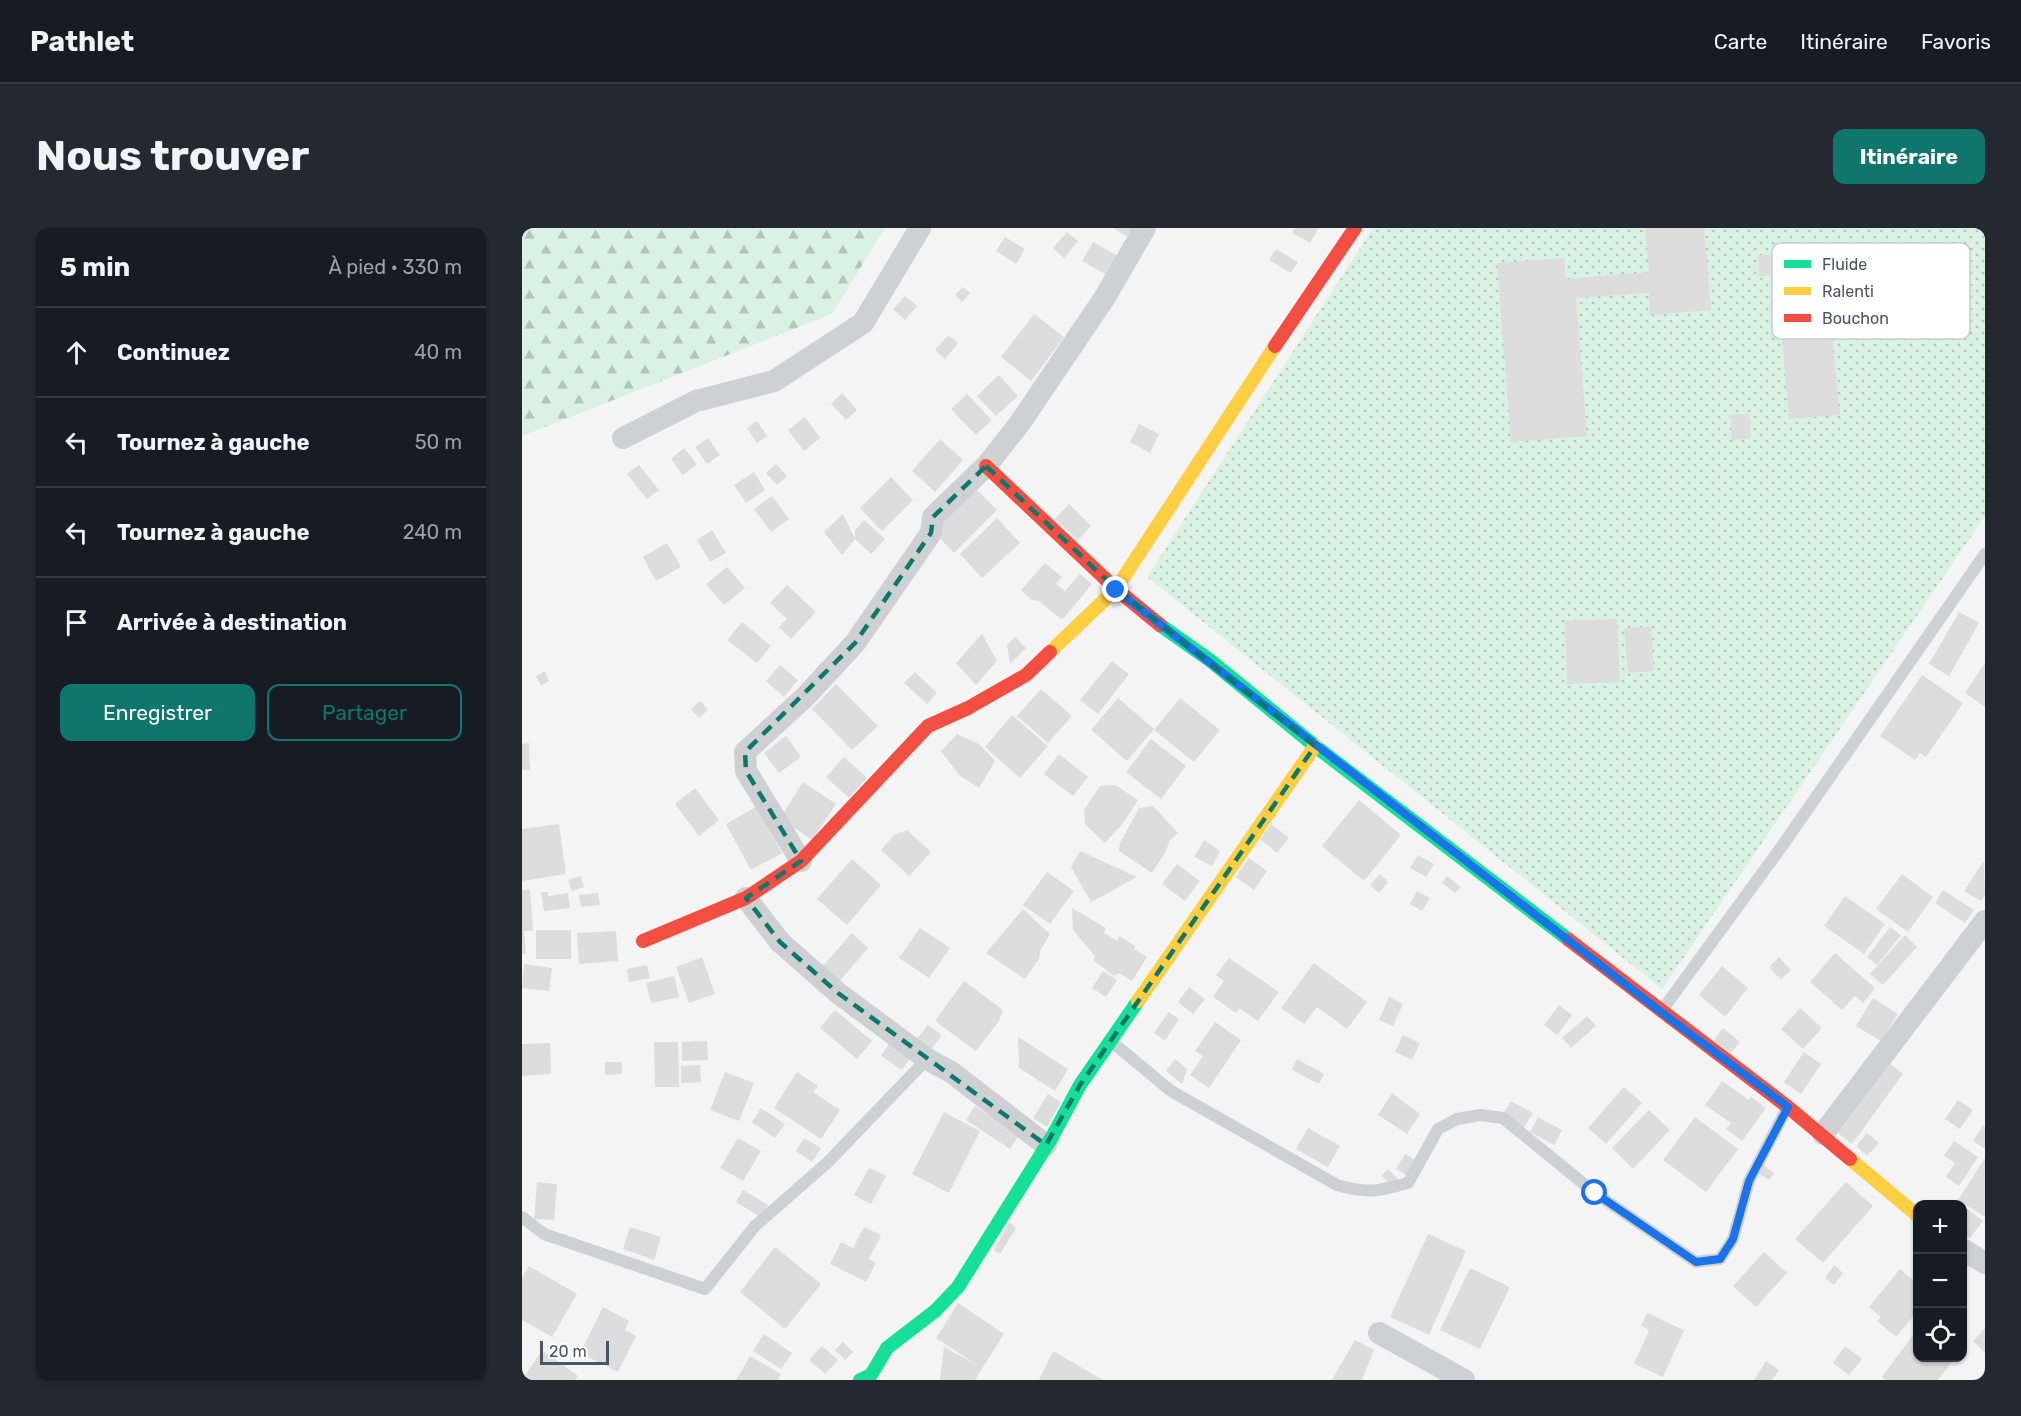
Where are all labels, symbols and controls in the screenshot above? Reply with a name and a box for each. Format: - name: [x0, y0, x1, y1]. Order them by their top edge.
- text: Pathlet: [30, 25, 134, 58]
- text: Carte: [1714, 29, 1767, 54]
- text: Itinéraire: [1800, 29, 1888, 54]
- text: Favoris: [1921, 29, 1991, 54]
- button: Itinéraire: [1833, 129, 1985, 184]
- text: Nous trouver: [36, 131, 309, 181]
- legend: [1772, 243, 1970, 339]
- text: 5 min: [60, 252, 130, 283]
- text: À pied · 330 m: [329, 255, 462, 279]
- text: Fluide: [1822, 255, 1867, 274]
- text: Ralenti: [1822, 282, 1874, 301]
- text: Bouchon: [1822, 309, 1889, 328]
- icon: ahead: [60, 336, 93, 369]
- text: Continuez: [117, 339, 230, 366]
- text: 40 m: [414, 340, 462, 364]
- icon: left: [60, 426, 93, 459]
- text: Tournez à gauche: [117, 429, 310, 456]
- text: 50 m: [415, 430, 462, 454]
- icon: left: [60, 516, 93, 549]
- text: Tournez à gauche: [117, 519, 310, 546]
- text: 240 m: [403, 520, 462, 544]
- route end: [1102, 576, 1128, 602]
- icon: arrive: [60, 606, 93, 639]
- text: Arrivée à destination: [117, 609, 347, 636]
- button: Enregistrer: [60, 684, 255, 741]
- button: Partager: [267, 684, 462, 741]
- route start: [1581, 1179, 1607, 1205]
- map controls: [1913, 1200, 1967, 1362]
- button: +: [1913, 1200, 1967, 1254]
- button: −: [1913, 1254, 1967, 1308]
- button: locate: [1913, 1308, 1967, 1362]
- scale bar: [540, 1338, 609, 1366]
- text: 20 m: [549, 1342, 587, 1361]

